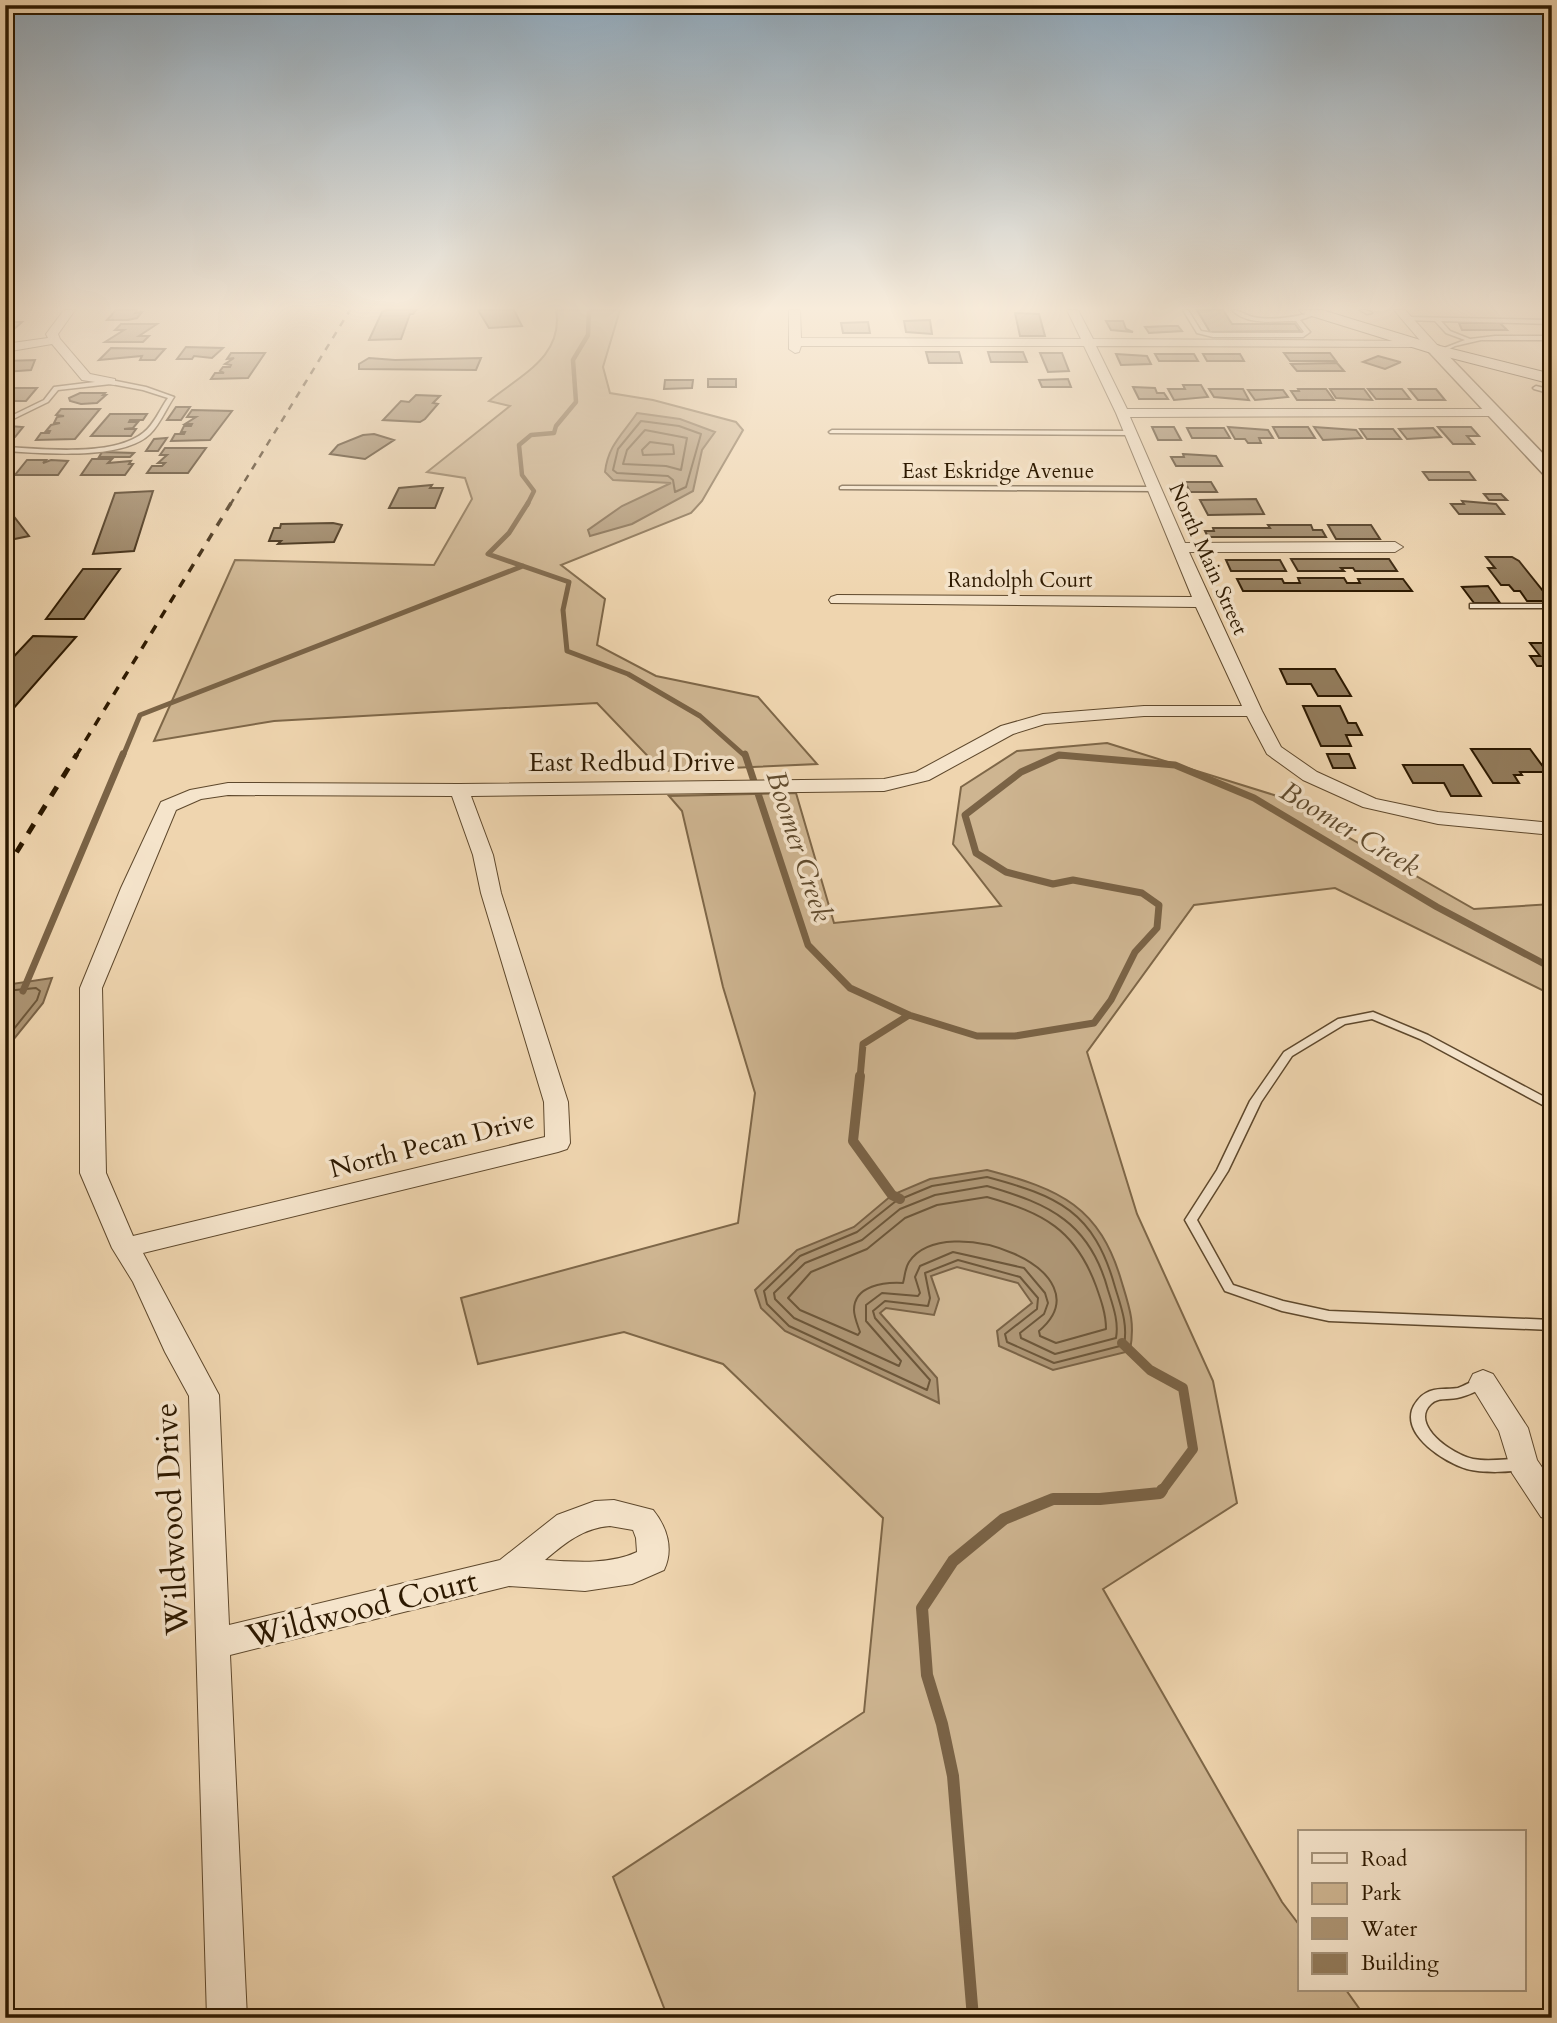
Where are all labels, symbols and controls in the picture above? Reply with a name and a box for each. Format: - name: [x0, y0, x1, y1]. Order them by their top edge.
- street label: East Eskridge Avenue: [902, 457, 1094, 486]
- street label: North Main Street: [1161, 478, 1255, 640]
- street label: Randolph Court: [947, 566, 1093, 595]
- street label: East Redbud Drive: [529, 745, 735, 780]
- water label: Boomer Creek: [757, 766, 841, 927]
- water label: Boomer Creek: [1273, 772, 1427, 886]
- street label: North Pecan Drive: [326, 1102, 538, 1186]
- street label: Wildwood Drive: [144, 1402, 200, 1637]
- street label: Wildwood Court: [241, 1559, 482, 1659]
- legend: [1298, 1830, 1526, 1992]
- text: Road: [1361, 1845, 1407, 1874]
- text: Park: [1361, 1879, 1402, 1908]
- text: Water: [1360, 1915, 1417, 1944]
- text: Building: [1361, 1949, 1439, 1978]

